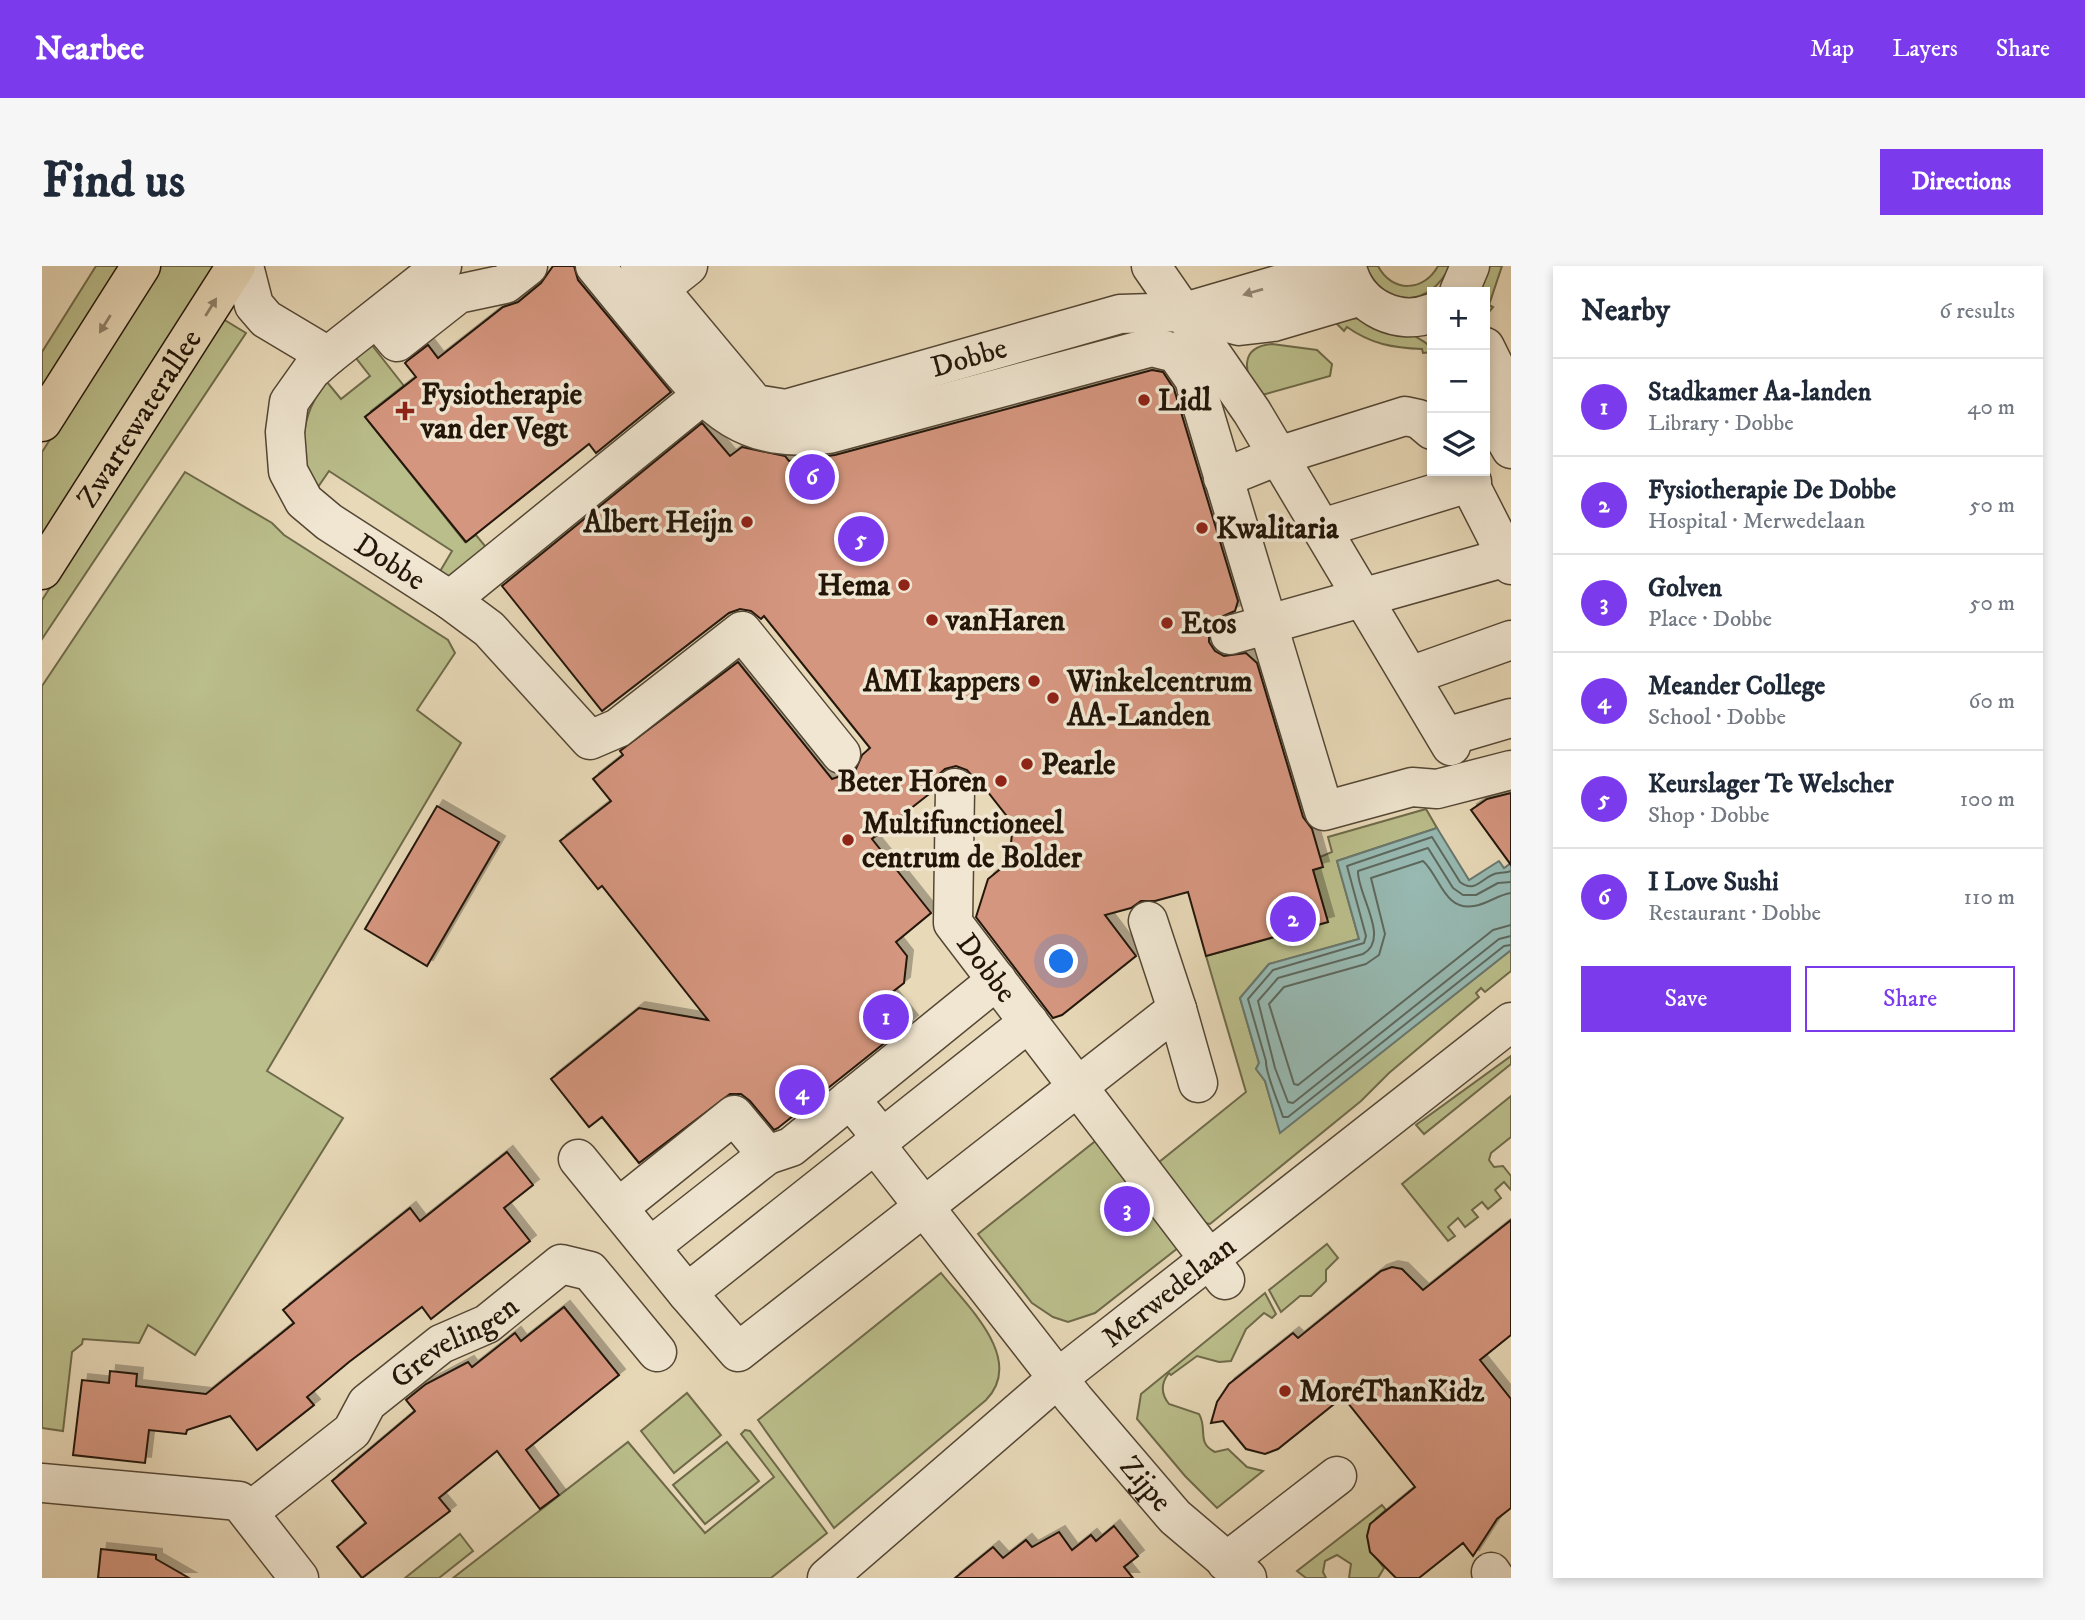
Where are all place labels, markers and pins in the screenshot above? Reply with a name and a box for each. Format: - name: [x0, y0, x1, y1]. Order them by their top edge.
- place label: Fysiotherapie van der Vegt: [420, 377, 583, 448]
- place label: Lidl: [1158, 383, 1212, 420]
- marker: Lidl: [1136, 392, 1152, 408]
- marker: Fysiotherapie van der Vegt: [395, 401, 415, 421]
- pin: 6: [789, 451, 835, 503]
- place label: Albert Heijn: [582, 505, 733, 542]
- place label: Kwalitaria: [1216, 511, 1340, 548]
- pin: 5: [838, 513, 884, 565]
- marker: Albert Heijn: [739, 514, 755, 530]
- marker: Kwalitaria: [1194, 520, 1210, 536]
- place label: Hema: [818, 568, 891, 605]
- marker: Hema: [896, 577, 912, 593]
- place label: vanHaren: [945, 603, 1065, 640]
- place label: Etos: [1181, 606, 1236, 643]
- marker: vanHaren: [924, 612, 940, 628]
- marker: Etos: [1159, 615, 1175, 631]
- place label: AMI kappers: [862, 664, 1020, 701]
- place label: Winkelcentrum AA-Landen: [1066, 664, 1253, 735]
- marker: AMI kappers: [1026, 673, 1042, 689]
- marker: Winkelcentrum AA-Landen: [1045, 690, 1061, 706]
- place label: Pearle: [1041, 747, 1116, 784]
- marker: Pearle: [1019, 756, 1035, 772]
- place label: Beter Horen: [837, 764, 987, 801]
- marker: Beter Horen: [993, 773, 1009, 789]
- place label: Multifunctioneel centrum de Bolder: [862, 806, 1083, 877]
- marker: Multifunctioneel centrum de Bolder: [840, 832, 856, 848]
- pin: 2: [1270, 893, 1316, 945]
- pin: 1: [863, 991, 909, 1043]
- pin: 4: [779, 1066, 825, 1118]
- pin: 3: [1104, 1183, 1150, 1235]
- place label: MoreThanKidz: [1299, 1374, 1485, 1411]
- marker: MoreThanKidz: [1277, 1383, 1293, 1399]

